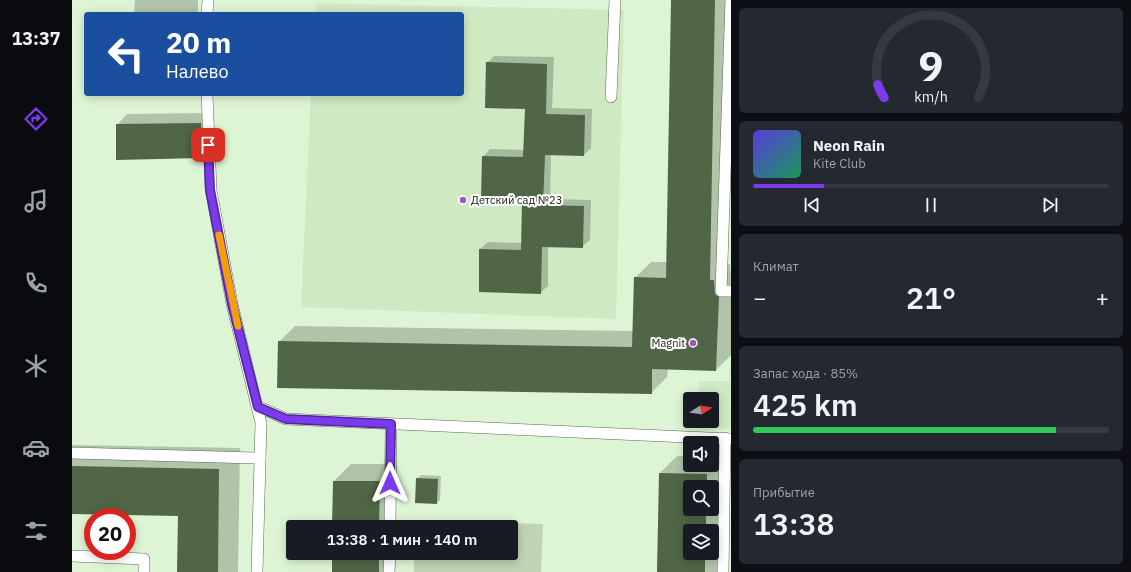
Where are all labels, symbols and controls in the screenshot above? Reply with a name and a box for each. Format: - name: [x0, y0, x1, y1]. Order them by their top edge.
- text: 20 m: [166, 24, 231, 61]
- text: 13:37: [11, 27, 61, 50]
- icon: left: [100, 28, 152, 80]
- text: 9: [919, 38, 943, 92]
- text: Налево: [166, 60, 229, 83]
- text: km/h: [914, 87, 948, 106]
- icon: directions: [22, 105, 50, 133]
- pin: [191, 128, 225, 162]
- icon: arrive: [197, 134, 219, 156]
- text: Neon Rain: [813, 136, 885, 155]
- text: Kite Club: [813, 155, 866, 172]
- icon: music: [22, 187, 50, 215]
- place label: Детский сад №23: [471, 193, 562, 207]
- icon: previous: [801, 194, 823, 216]
- icon: pause: [920, 194, 942, 216]
- icon: next: [1039, 194, 1061, 216]
- marker: Детский сад №23: [458, 195, 468, 205]
- text: Климат: [753, 258, 799, 275]
- icon: phone: [22, 269, 50, 297]
- text: 21°: [906, 278, 956, 317]
- text: −: [753, 283, 766, 312]
- text: +: [1096, 283, 1109, 312]
- place label: Magnit: [652, 336, 685, 350]
- marker: Magnit: [688, 338, 698, 348]
- icon: climate: [22, 352, 50, 380]
- text: Запас хода · 85%: [753, 365, 858, 382]
- text: 425 km: [753, 385, 858, 424]
- north arrow: [683, 392, 719, 428]
- map controls: [683, 392, 719, 560]
- icon: car: [22, 434, 50, 462]
- button: sound: [683, 436, 719, 472]
- position arrow: [369, 462, 411, 504]
- button: search: [683, 480, 719, 516]
- text: Прибытие: [753, 484, 815, 501]
- text: 13:38: [753, 504, 835, 543]
- speed limit sign: 20: [84, 508, 136, 560]
- icon: filters: [22, 517, 50, 545]
- button: layers: [683, 524, 719, 560]
- text: 13:38 · 1 мин · 140 m: [327, 530, 477, 549]

